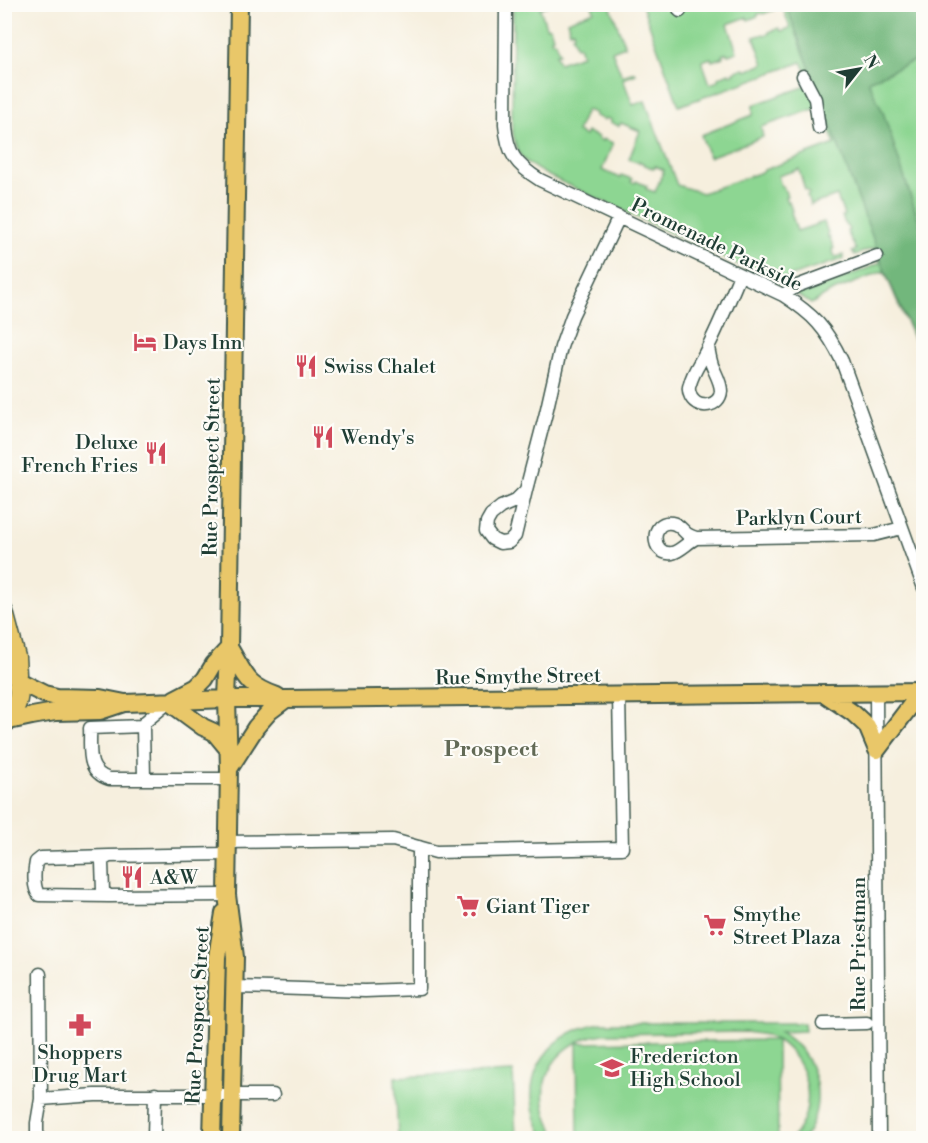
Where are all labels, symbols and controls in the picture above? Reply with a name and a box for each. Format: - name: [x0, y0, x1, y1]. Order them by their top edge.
- north arrow: [829, 39, 889, 99]
- text: N: [859, 51, 883, 73]
- street label: Promenade Parkside: [626, 193, 806, 298]
- hotel icon: Days Inn: [132, 329, 158, 355]
- place label: Days Inn: [163, 331, 243, 356]
- restaurant icon: Swiss Chalet: [293, 353, 319, 379]
- place label: Swiss Chalet: [324, 355, 436, 380]
- street label: Rue Prospect Street: [198, 377, 227, 557]
- restaurant icon: Wendy's: [310, 424, 336, 450]
- place label: Wendy's: [340, 426, 414, 451]
- place label: Deluxe French Fries: [21, 431, 138, 479]
- restaurant icon: Deluxe French Fries: [143, 440, 169, 466]
- street label: Parklyn Court: [736, 505, 862, 532]
- street label: Rue Smythe Street: [435, 664, 601, 691]
- district label: Prospect: [444, 736, 538, 763]
- restaurant icon: A&W: [119, 864, 145, 890]
- place label: A&W: [149, 866, 199, 891]
- street label: Rue Priestman: [847, 877, 872, 1011]
- supermarket icon: Giant Tiger: [455, 893, 481, 919]
- place label: Giant Tiger: [486, 895, 590, 920]
- place label: Smythe Street Plaza: [733, 903, 842, 951]
- supermarket icon: Smythe Street Plaza: [702, 912, 728, 938]
- street label: Rue Prospect Street: [181, 925, 216, 1105]
- pharmacy icon: Shoppers Drug Mart: [67, 1012, 93, 1038]
- place label: Shoppers Drug Mart: [33, 1041, 127, 1089]
- place label: Fredericton High School: [630, 1045, 741, 1093]
- school or university icon: Fredericton High School: [599, 1055, 625, 1081]

